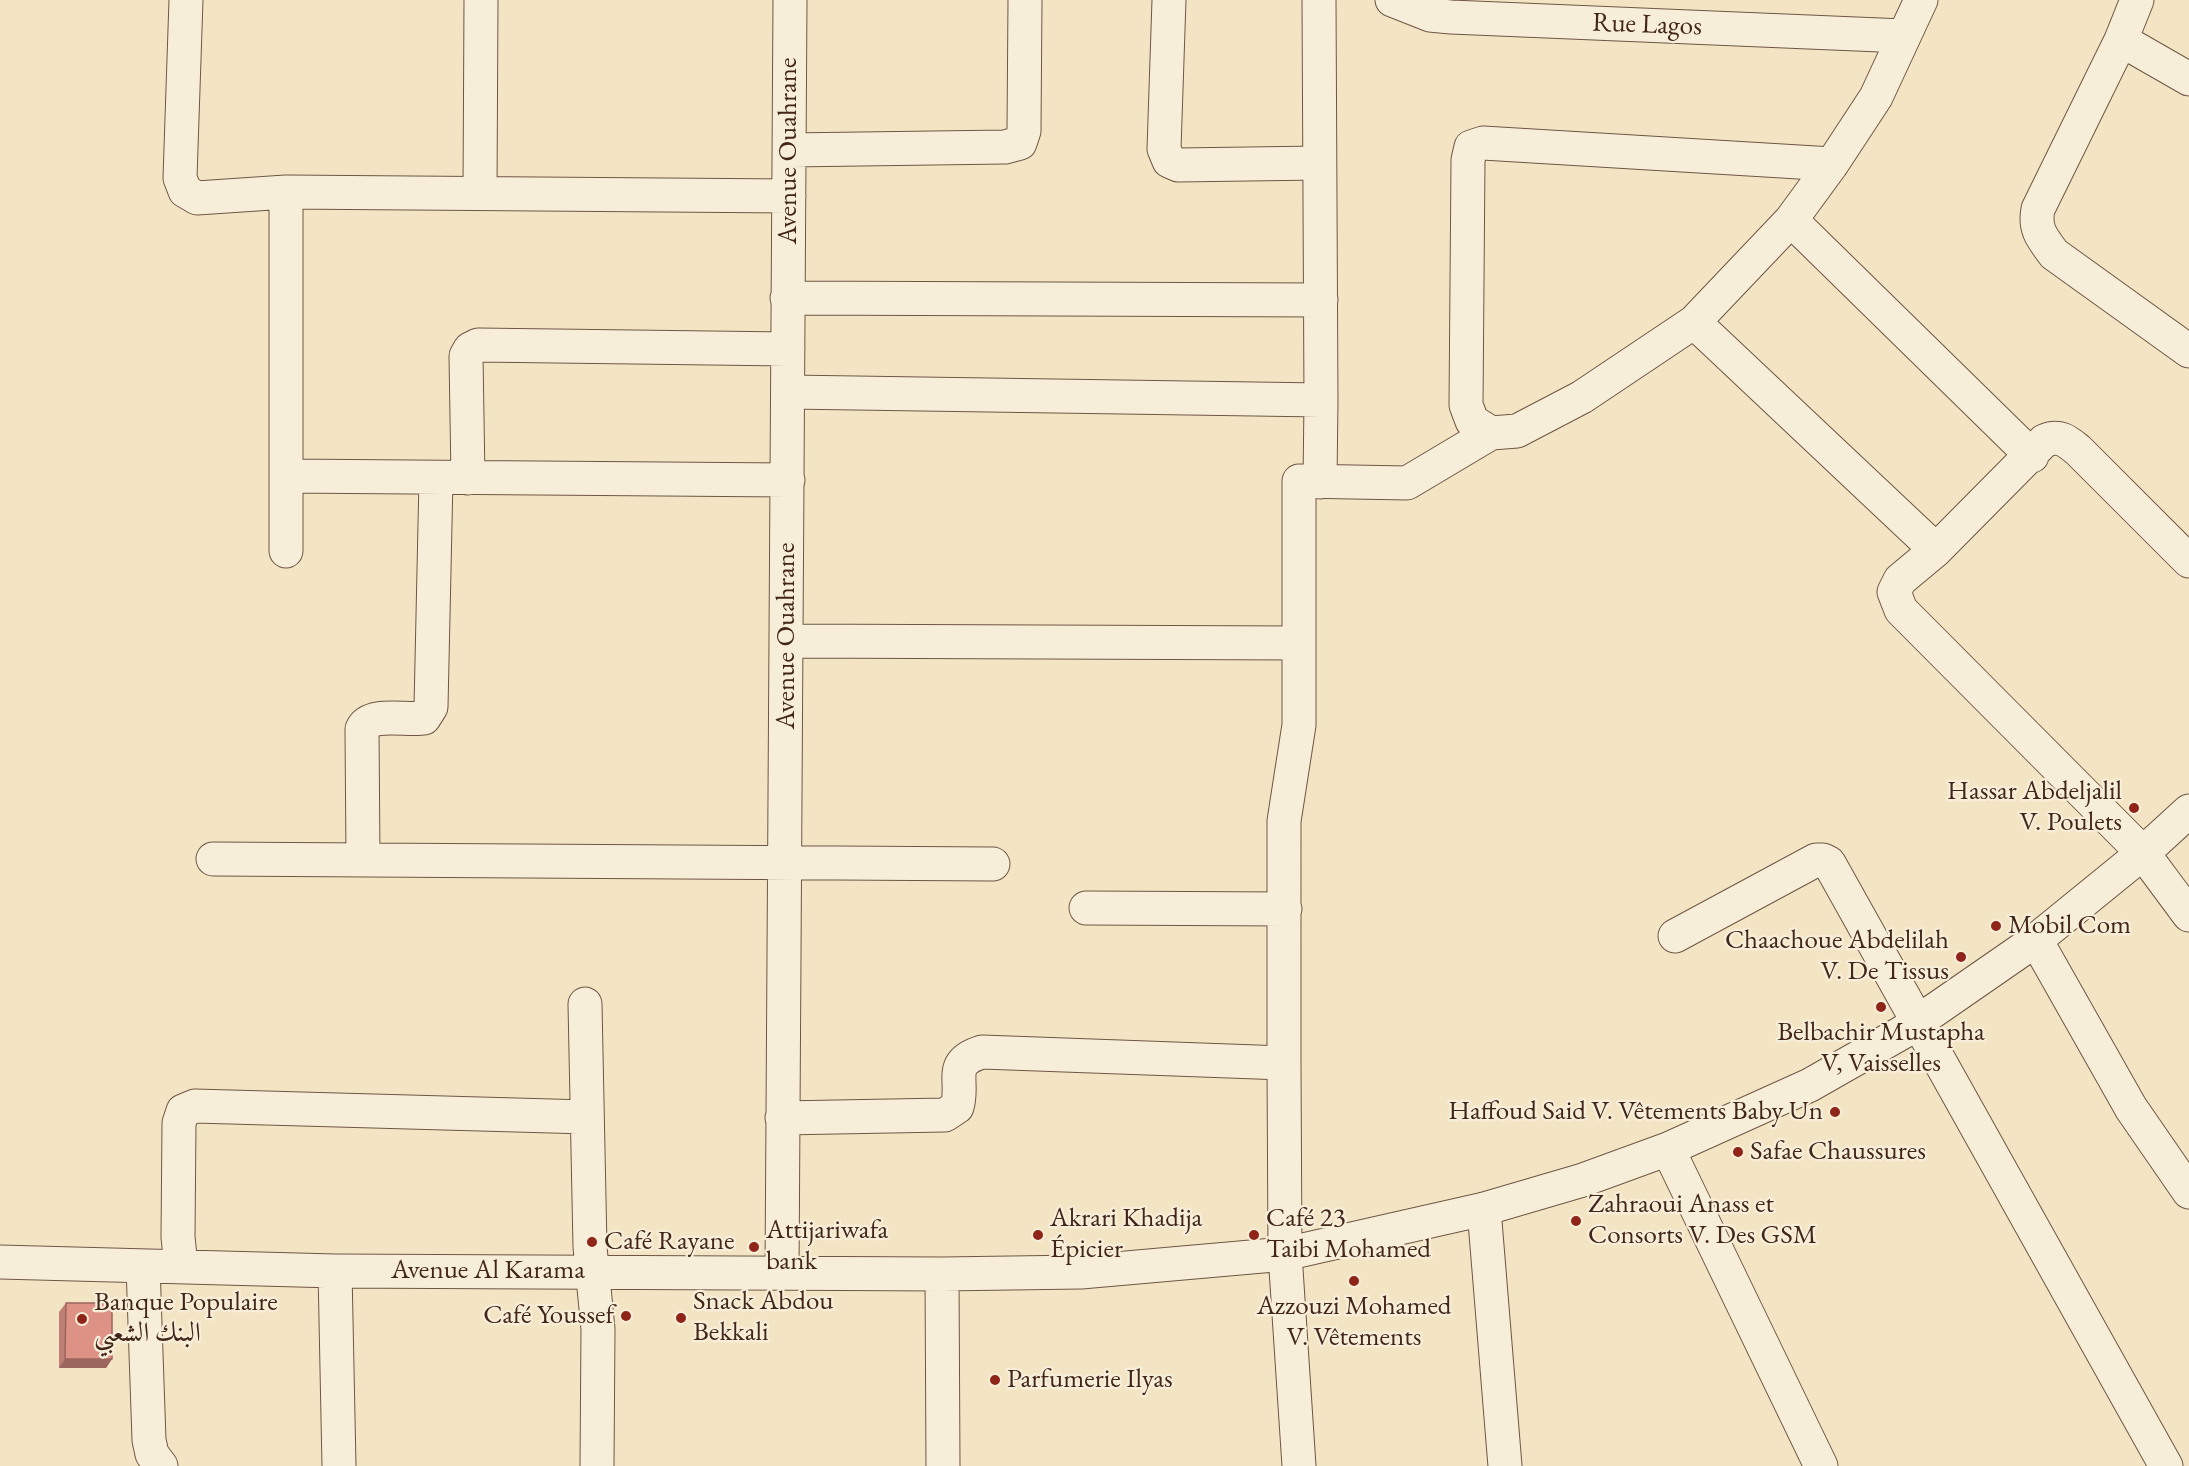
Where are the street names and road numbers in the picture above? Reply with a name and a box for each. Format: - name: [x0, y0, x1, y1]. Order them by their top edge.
- street label: Rue Lagos: [1592, 7, 1702, 43]
- street label: Avenue Ouahrane: [773, 58, 805, 244]
- street label: Avenue Ouahrane: [771, 543, 803, 729]
- street label: Avenue Al Karama: [391, 1255, 585, 1287]

